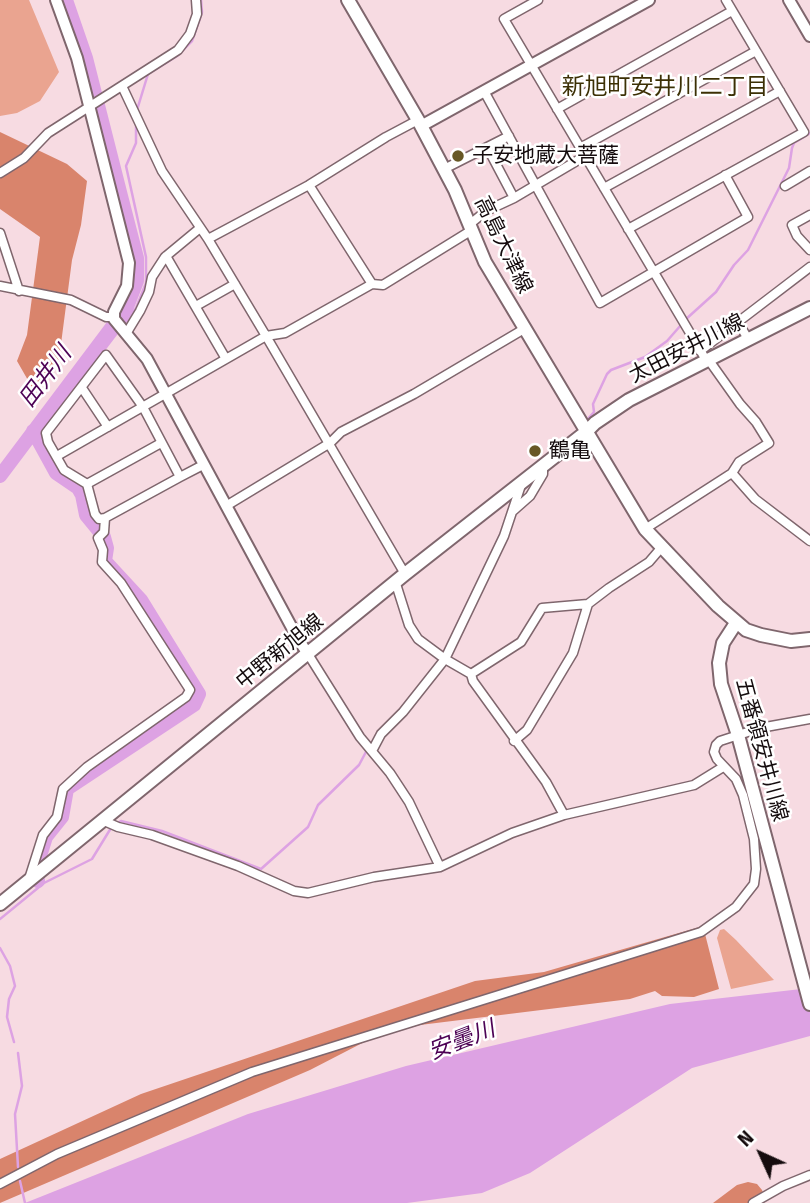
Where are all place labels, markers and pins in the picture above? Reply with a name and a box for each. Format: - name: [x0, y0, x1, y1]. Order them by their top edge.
- place label: 子安地蔵大菩薩: [472, 143, 619, 169]
- marker: 子安地蔵大菩薩: [450, 148, 466, 164]
- place label: 鶴亀: [549, 438, 591, 464]
- marker: 鶴亀: [527, 443, 543, 459]

